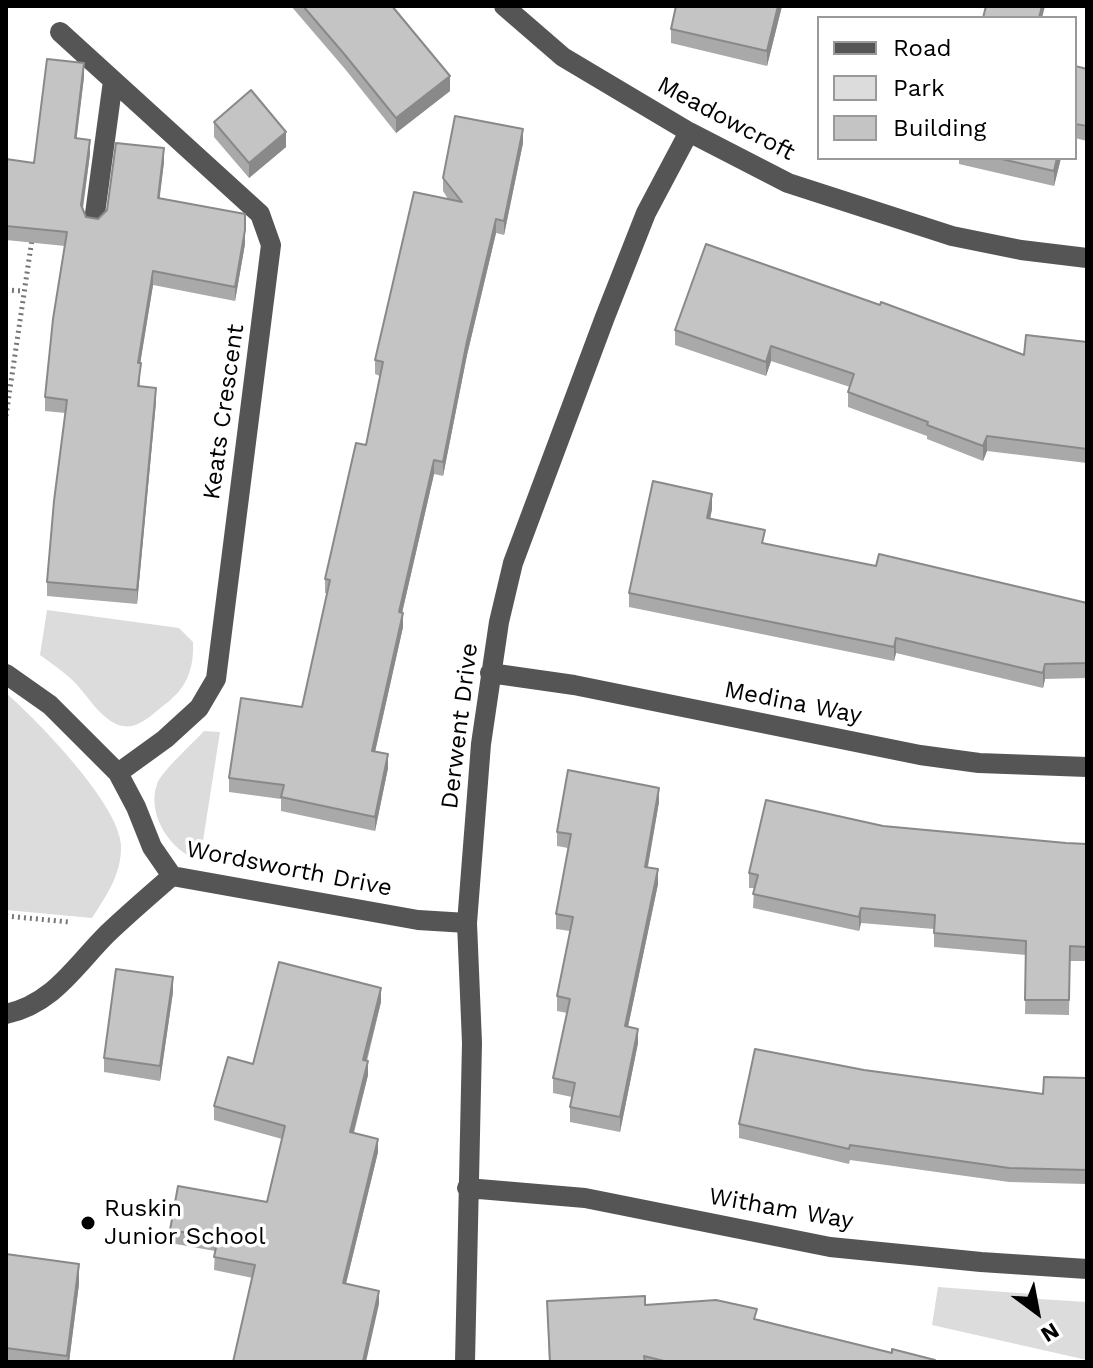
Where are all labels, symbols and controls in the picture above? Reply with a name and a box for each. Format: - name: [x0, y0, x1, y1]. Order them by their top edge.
- legend: [817, 16, 1077, 160]
- text: Road: [893, 34, 952, 62]
- street label: Meadowcroft: [652, 71, 800, 167]
- text: Park: [893, 74, 945, 102]
- text: Building: [893, 114, 986, 142]
- street label: Keats Crescent: [197, 322, 251, 502]
- street label: Derwent Drive: [436, 641, 484, 811]
- street label: Medina Way: [722, 676, 864, 730]
- street label: Wordsworth Drive: [184, 835, 394, 903]
- street label: Witham Way: [706, 1182, 856, 1236]
- place label: Ruskin Junior School: [104, 1195, 266, 1251]
- marker: Ruskin Junior School: [79, 1214, 97, 1232]
- north arrow: [997, 1272, 1077, 1352]
- text: N: [1036, 1318, 1064, 1348]

